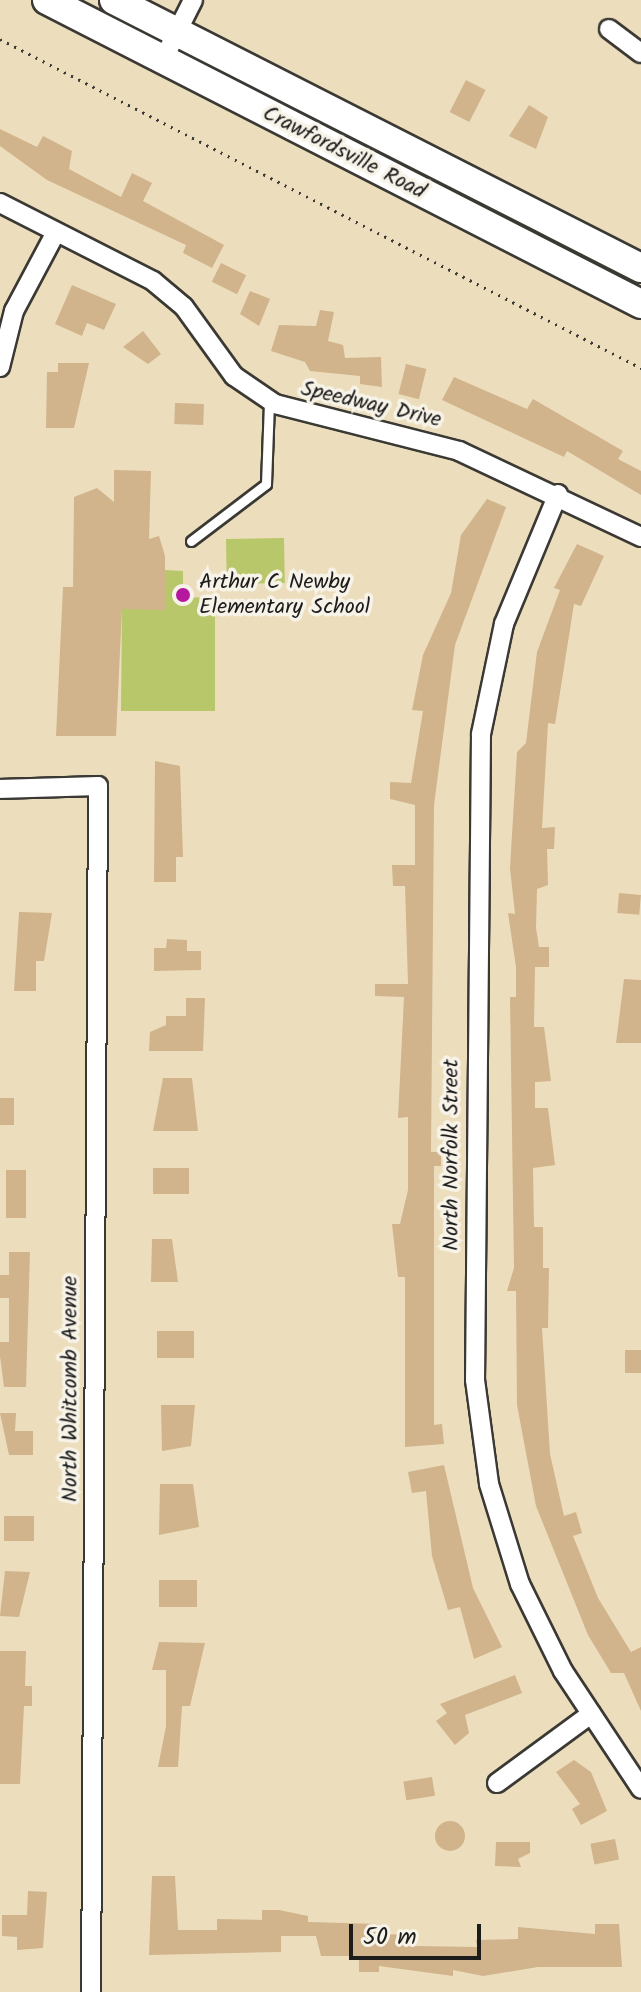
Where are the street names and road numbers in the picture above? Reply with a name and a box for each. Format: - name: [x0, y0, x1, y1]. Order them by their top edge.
- street label: Crawfordsville Road: [258, 100, 430, 206]
- street label: Speedway Drive: [298, 376, 444, 434]
- street label: North Norfolk Street: [439, 1059, 465, 1251]
- street label: North Whitcomb Avenue: [58, 1276, 84, 1502]

